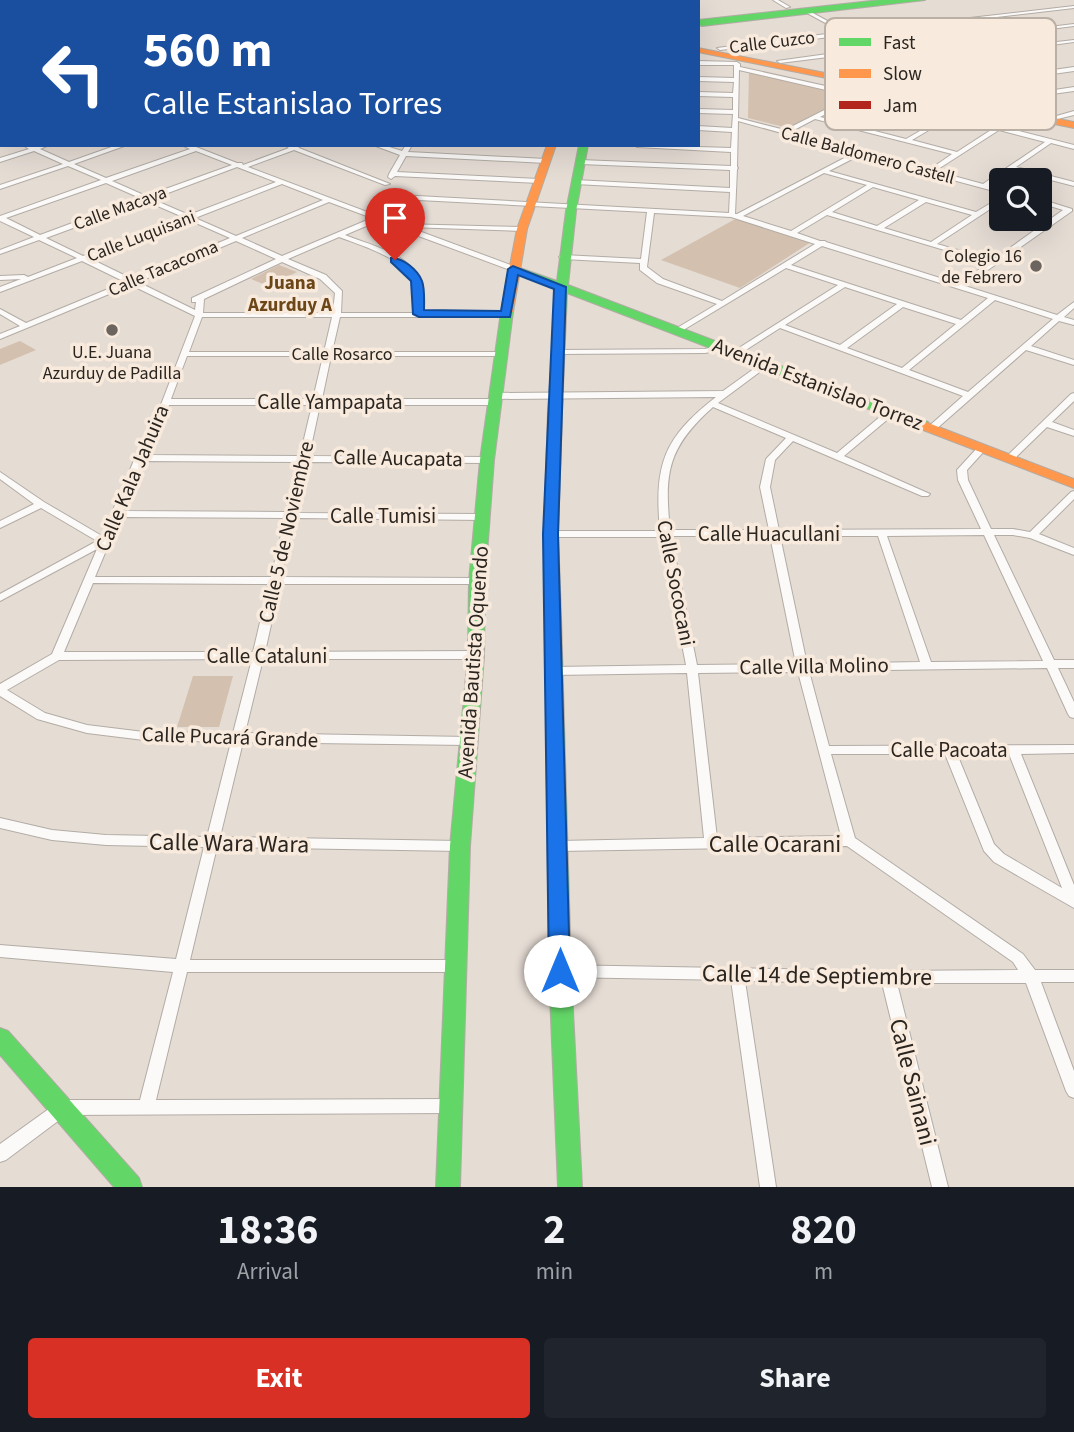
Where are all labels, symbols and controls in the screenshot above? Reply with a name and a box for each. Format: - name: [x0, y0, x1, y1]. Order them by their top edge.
- text: 560 m: [143, 16, 272, 86]
- legend: [825, 18, 1056, 130]
- street label: Calle Cuzco: [728, 25, 816, 60]
- icon: left: [28, 28, 119, 119]
- text: Fast: [883, 30, 916, 57]
- text: Slow: [883, 61, 922, 88]
- text: Calle Estanislao Torres: [143, 81, 442, 127]
- text: Jam: [883, 93, 917, 120]
- street label: Calle Baldomero Castell: [778, 120, 957, 191]
- map controls: [989, 168, 1052, 231]
- button: search: [989, 168, 1052, 231]
- street label: Calle Macaya: [70, 180, 170, 237]
- pin: [365, 188, 425, 260]
- icon: arrive: [376, 199, 414, 237]
- street label: Calle Luquisani: [83, 204, 199, 269]
- street label: Calle Tacacoma: [104, 234, 222, 303]
- place label: Colegio 16 de Febrero: [941, 244, 1022, 290]
- marker: Colegio 16 de Febrero: [1028, 258, 1044, 274]
- district label: Juana Azurduy A: [247, 270, 332, 319]
- marker: U.E. Juana Azurduy de Padilla: [104, 322, 120, 338]
- street label: Avenida Estanislao Torrez: [708, 330, 928, 438]
- place label: U.E. Juana Azurduy de Padilla: [43, 340, 181, 386]
- street label: Calle Rosarco: [291, 342, 393, 367]
- street label: Calle Yampapata: [257, 387, 403, 417]
- street label: Calle Kala Jahuira: [88, 400, 176, 556]
- street label: Calle 5 de Noviembre: [251, 438, 321, 626]
- street label: Calle Aucapata: [333, 442, 463, 474]
- street label: Calle Tumisi: [330, 501, 436, 531]
- street label: Calle Sococani: [649, 517, 703, 649]
- street label: Calle Huacullani: [698, 519, 840, 549]
- street label: Avenida Bautista Oquendo: [450, 545, 496, 779]
- street label: Calle Cataluni: [207, 641, 327, 671]
- street label: Calle Villa Molino: [739, 650, 889, 682]
- street label: Calle Pucará Grande: [141, 719, 319, 755]
- street label: Calle Pacoata: [890, 735, 1008, 765]
- street label: Calle Wara Wara: [148, 825, 309, 862]
- street label: Calle Ocarani: [709, 827, 841, 862]
- position arrow: [523, 934, 597, 1008]
- street label: Calle 14 de Septiembre: [702, 956, 932, 995]
- street label: Calle Sainani: [880, 1015, 945, 1149]
- text: 18:36: [217, 1200, 319, 1260]
- text: 2: [543, 1200, 565, 1260]
- text: 820: [790, 1200, 857, 1260]
- text: Arrival: [237, 1255, 299, 1288]
- text: min: [536, 1255, 573, 1288]
- text: m: [814, 1255, 833, 1288]
- button: Exit: [28, 1338, 530, 1418]
- button: Share: [544, 1338, 1046, 1418]

